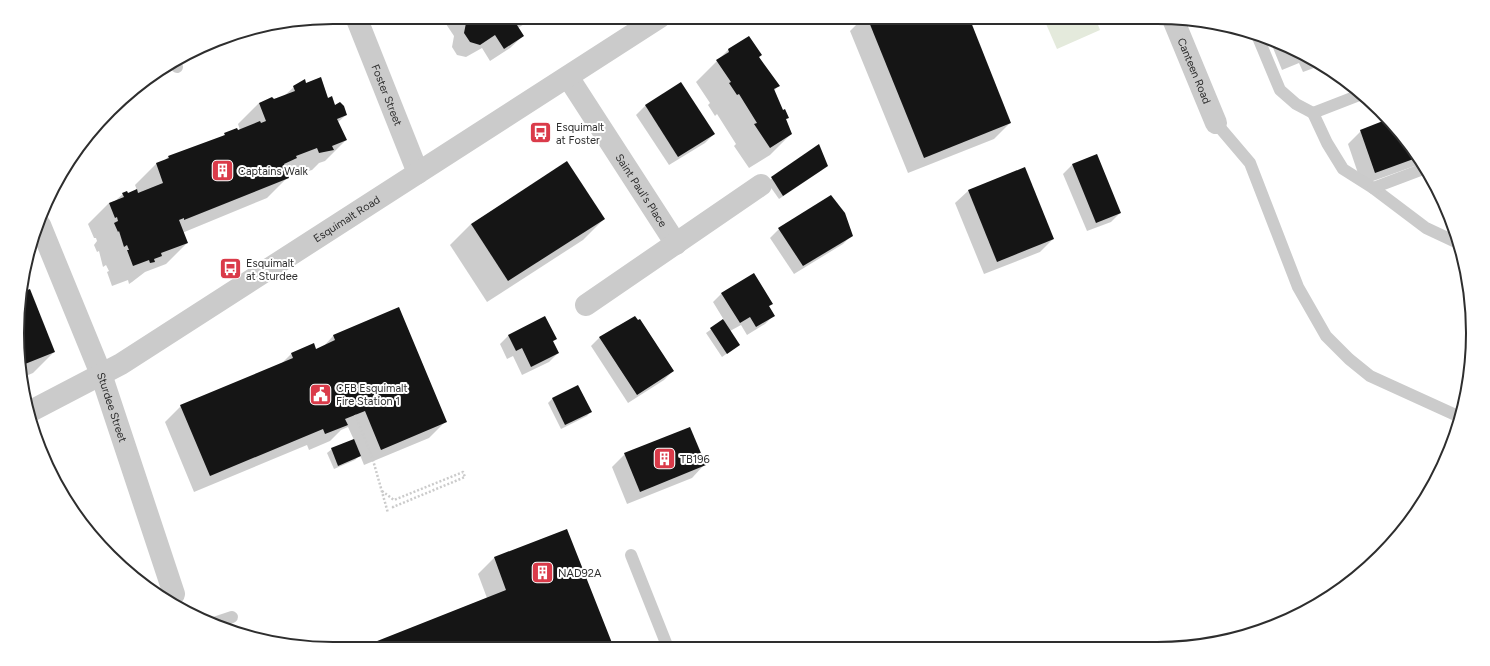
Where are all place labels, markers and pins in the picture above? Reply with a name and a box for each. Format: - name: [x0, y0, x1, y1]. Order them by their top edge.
- bus stop icon: Esquimalt at Foster: [527, 120, 553, 146]
- place label: Esquimalt at Foster: [556, 121, 604, 147]
- building icon: Captains Walk: [210, 158, 236, 184]
- place label: Captains Walk: [238, 165, 308, 178]
- bus stop icon: Esquimalt at Sturdee: [217, 256, 243, 282]
- place label: Esquimalt at Sturdee: [246, 257, 298, 283]
- public building icon: CFB Esquimalt Fire Station 1: [307, 381, 333, 407]
- place label: CFB Esquimalt Fire Station 1: [336, 382, 408, 408]
- building icon: TB196: [652, 446, 678, 472]
- place label: TB196: [680, 453, 710, 466]
- building icon: NAD92A: [529, 560, 555, 586]
- place label: NAD92A: [558, 567, 602, 580]

